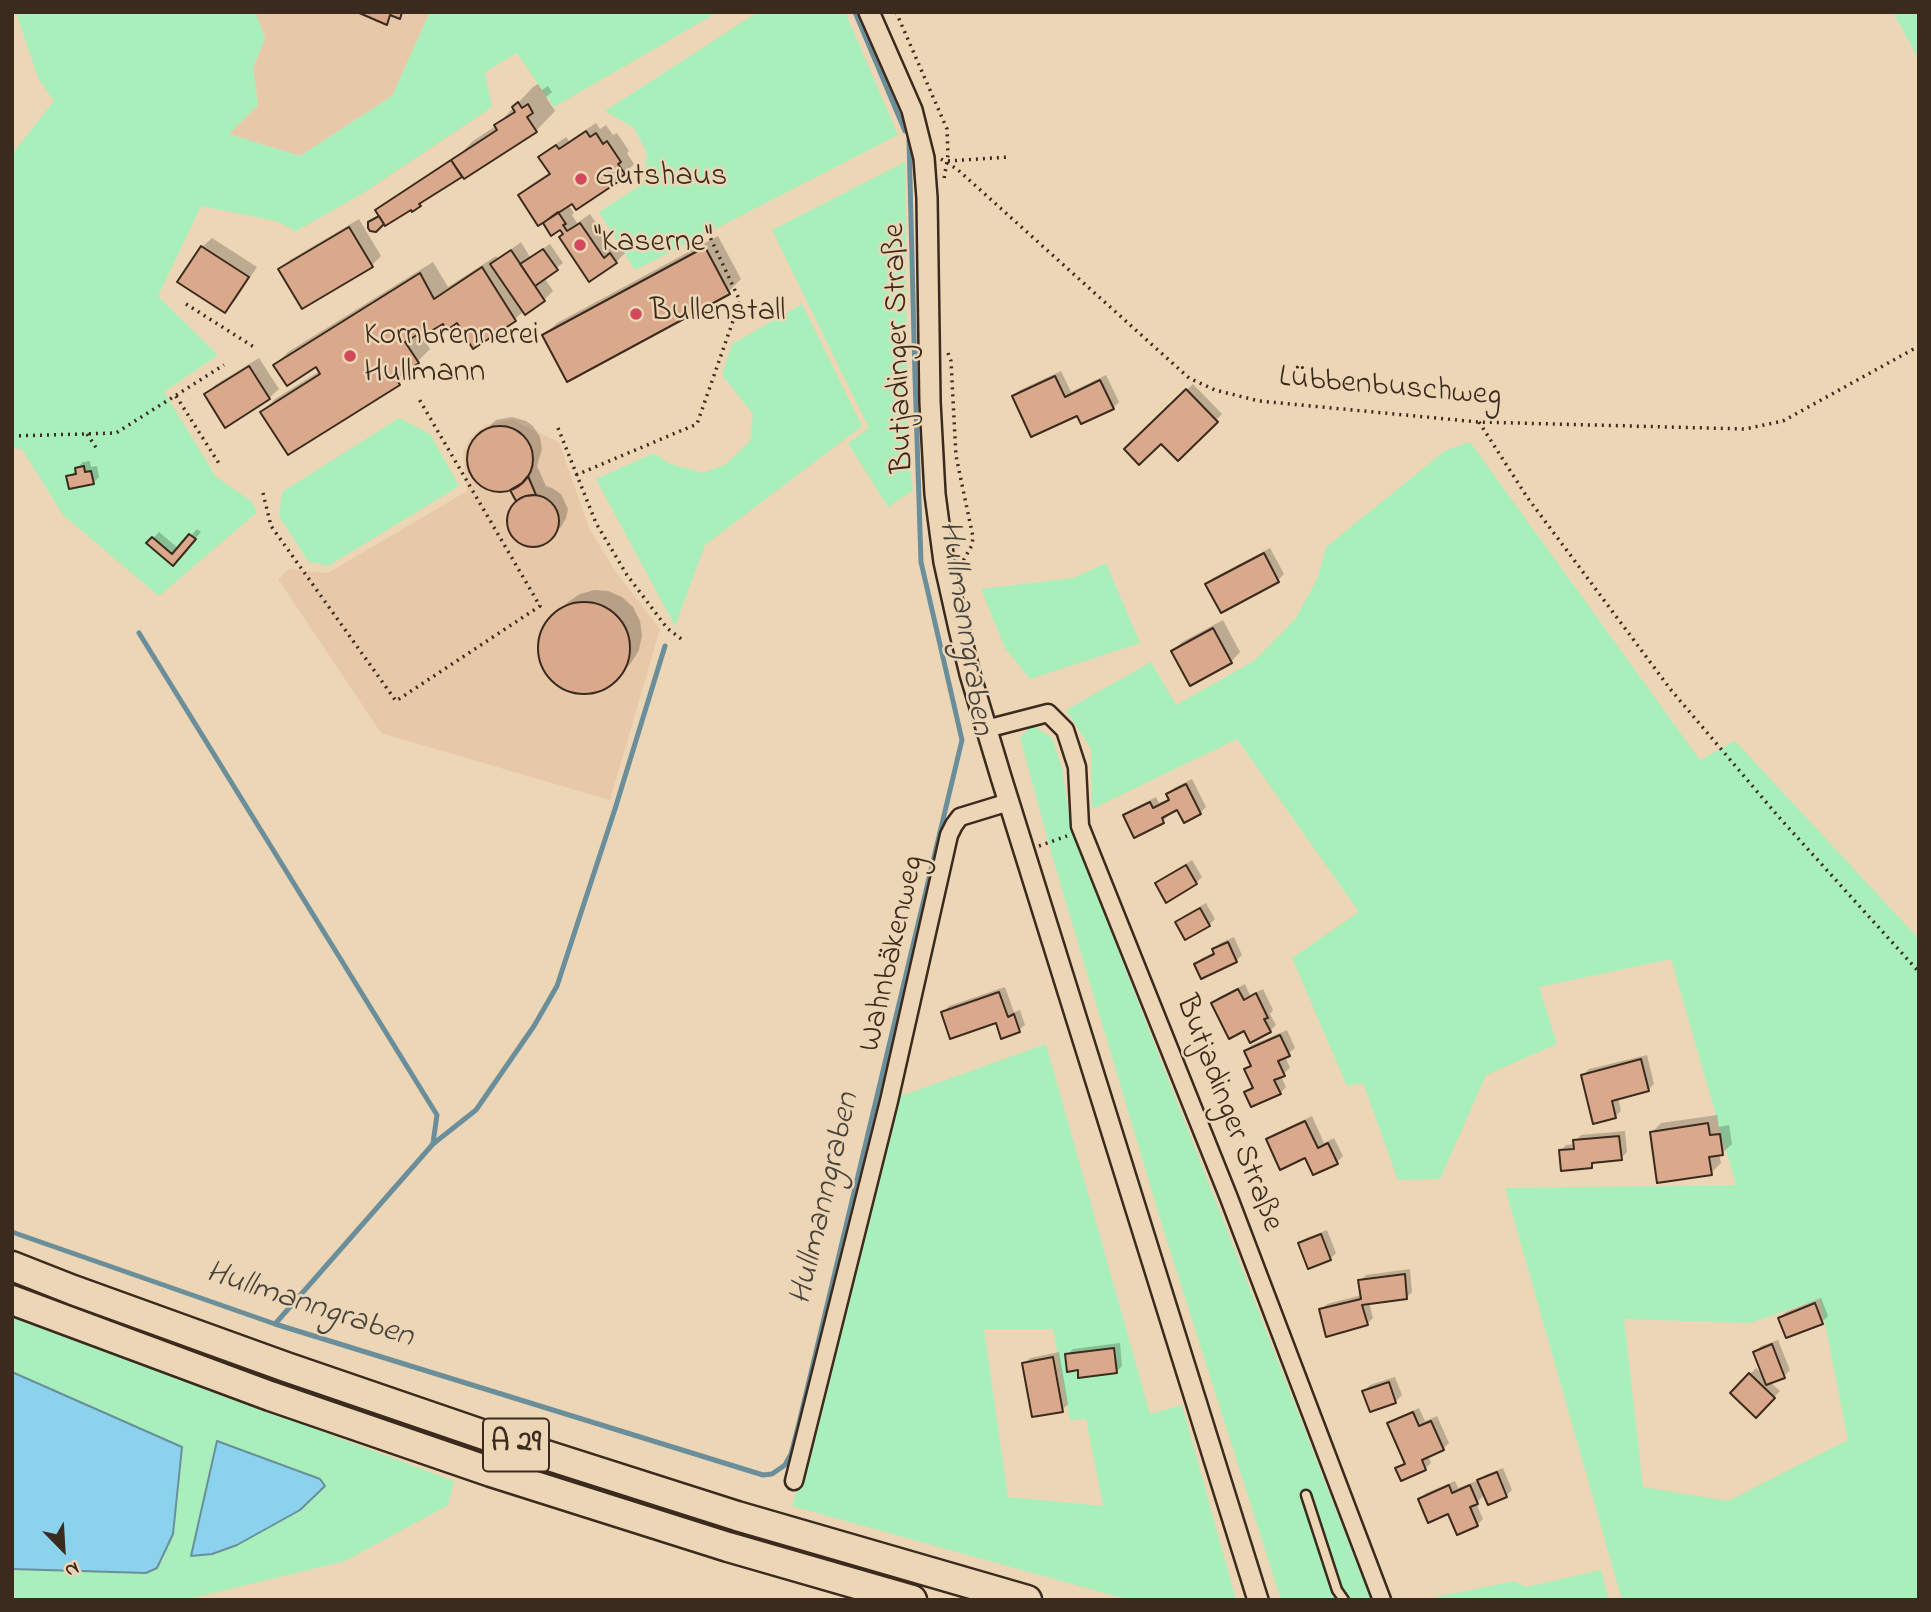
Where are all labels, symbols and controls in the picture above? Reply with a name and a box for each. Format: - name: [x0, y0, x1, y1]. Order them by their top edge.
- place label: Gutshaus: [595, 160, 727, 198]
- marker: Gutshaus: [573, 171, 589, 187]
- street label: Butjadinger Straße: [877, 222, 925, 474]
- place label: "Kaserne": [594, 226, 712, 264]
- marker: "Kaserne": [572, 237, 588, 253]
- place label: Bullenstall: [650, 295, 786, 333]
- marker: Bullenstall: [628, 306, 644, 322]
- place label: Kornbrennerei Hullmann: [364, 319, 539, 394]
- marker: Kornbrennerei Hullmann: [342, 348, 358, 364]
- street label: Lübbenbuschweg: [1277, 360, 1503, 418]
- water label: Hullmanngraben: [927, 518, 999, 738]
- street label: Wahnbäkenweg: [853, 852, 935, 1056]
- street label: Butjadinger Straße: [1164, 990, 1290, 1238]
- water label: Hullmanngraben: [783, 1089, 871, 1309]
- water label: Hullmanngraben: [200, 1255, 418, 1359]
- road number: A 29: [483, 1418, 549, 1471]
- north arrow: [28, 1514, 98, 1584]
- text: N: [60, 1554, 83, 1584]

